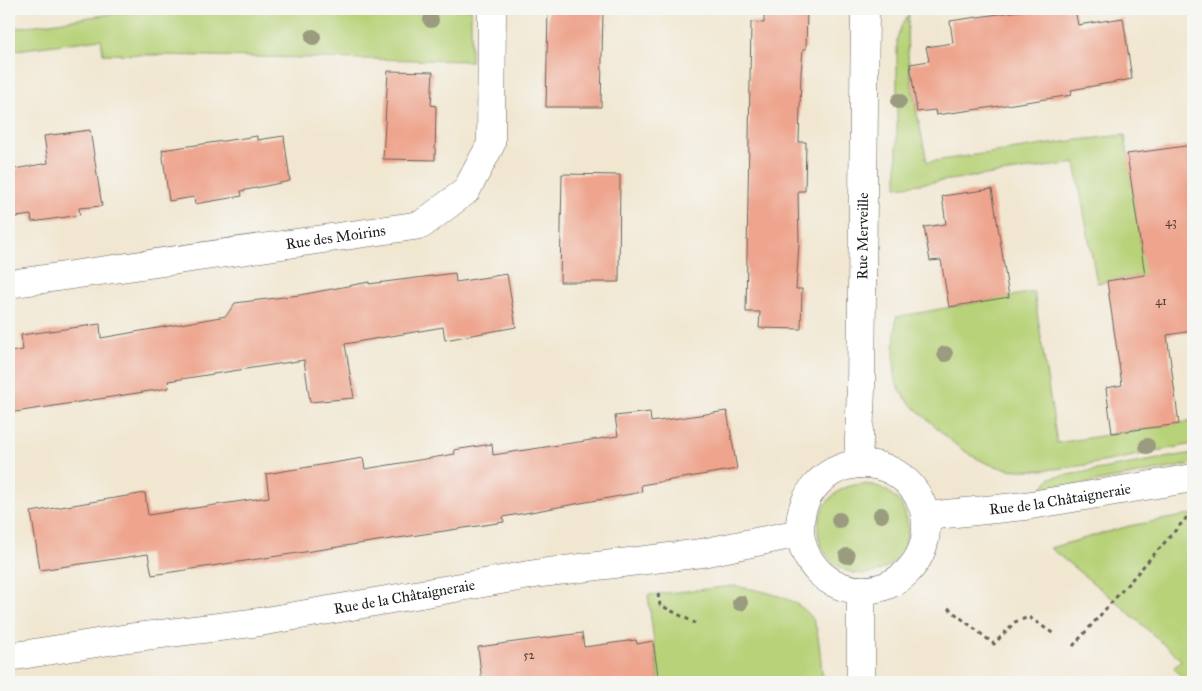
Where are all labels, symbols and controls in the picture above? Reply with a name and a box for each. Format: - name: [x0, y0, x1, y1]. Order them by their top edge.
- street label: Rue Merveille: [853, 192, 872, 280]
- house number: 43: [1165, 215, 1177, 229]
- street label: Rue des Moirins: [284, 221, 387, 253]
- house number: 41: [1155, 294, 1167, 308]
- street label: Rue de la Châtaigneraie: [988, 480, 1132, 519]
- street label: Rue de la Châtaigneraie: [332, 576, 476, 618]
- house number: 52: [523, 648, 535, 662]

